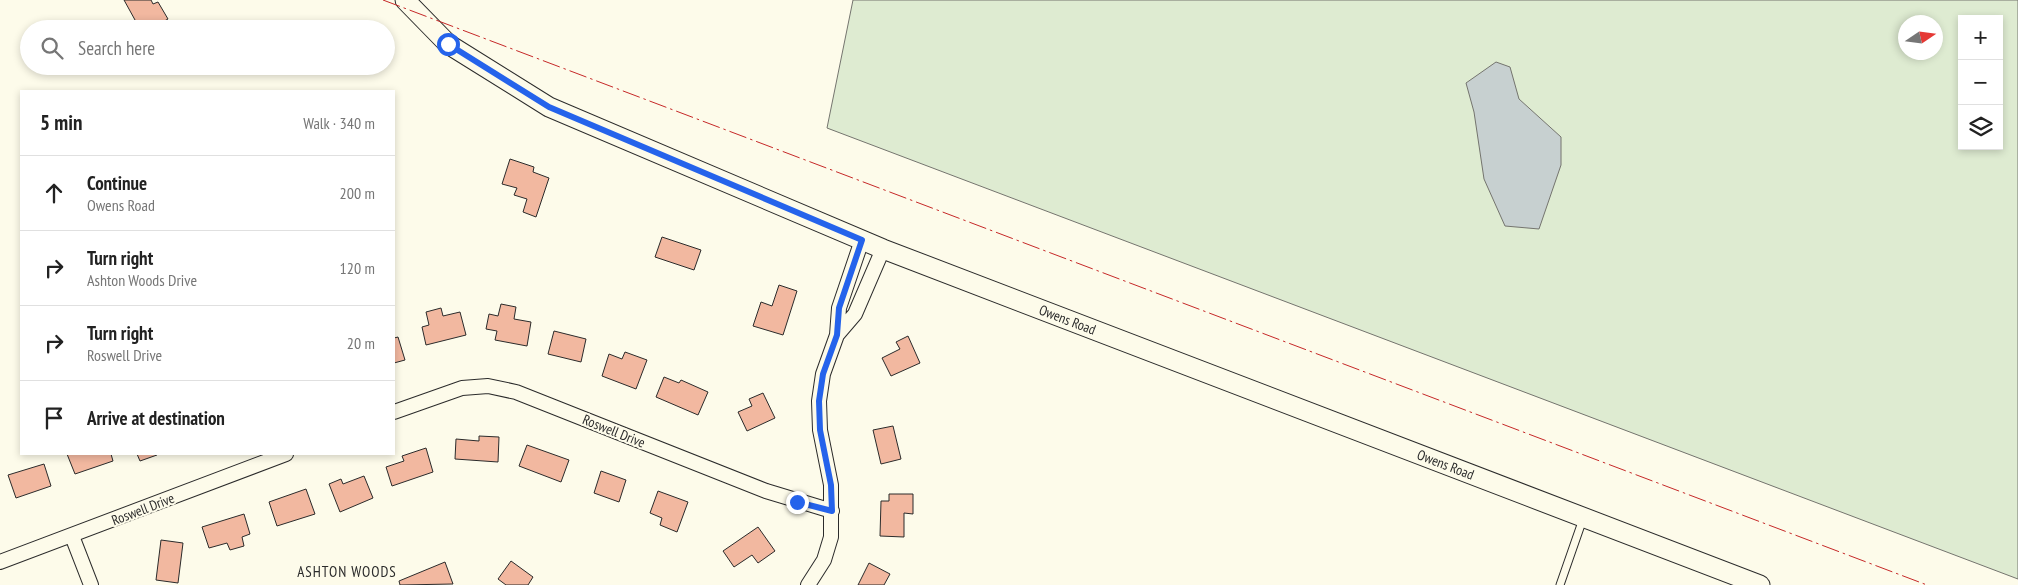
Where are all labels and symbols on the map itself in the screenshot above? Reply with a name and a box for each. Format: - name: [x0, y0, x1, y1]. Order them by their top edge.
- north arrow: [1898, 15, 1943, 60]
- route start: [437, 33, 460, 56]
- street label: Owens Road: [1036, 301, 1098, 339]
- street label: Roswell Drive: [580, 410, 648, 452]
- street label: Owens Road: [1415, 446, 1477, 484]
- street label: Roswell Drive: [109, 489, 177, 529]
- route end: [786, 491, 809, 514]
- district label: ASHTON WOODS: [297, 562, 397, 581]

